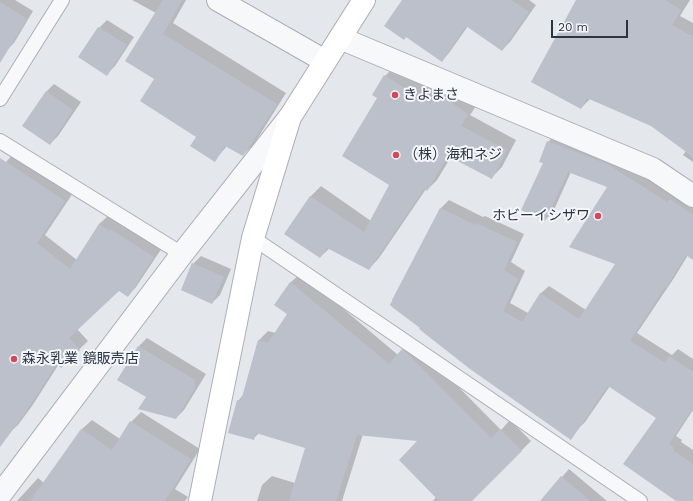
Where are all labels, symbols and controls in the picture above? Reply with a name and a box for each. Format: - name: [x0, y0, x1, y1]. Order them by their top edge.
- scale bar: [553, 12, 630, 38]
- text: 20 m: [558, 20, 588, 34]
- place label: きよまさ: [403, 87, 459, 103]
- marker: きよまさ: [390, 90, 400, 100]
- place label: （株）海和ネジ: [404, 147, 502, 163]
- marker: （株）海和ネジ: [391, 150, 401, 160]
- place label: ホビーイシザワ: [492, 208, 590, 224]
- marker: ホビーイシザワ: [593, 211, 603, 221]
- place label: 森永乳業 鏡販売店: [22, 351, 139, 367]
- marker: 森永乳業 鏡販売店: [9, 354, 19, 364]

